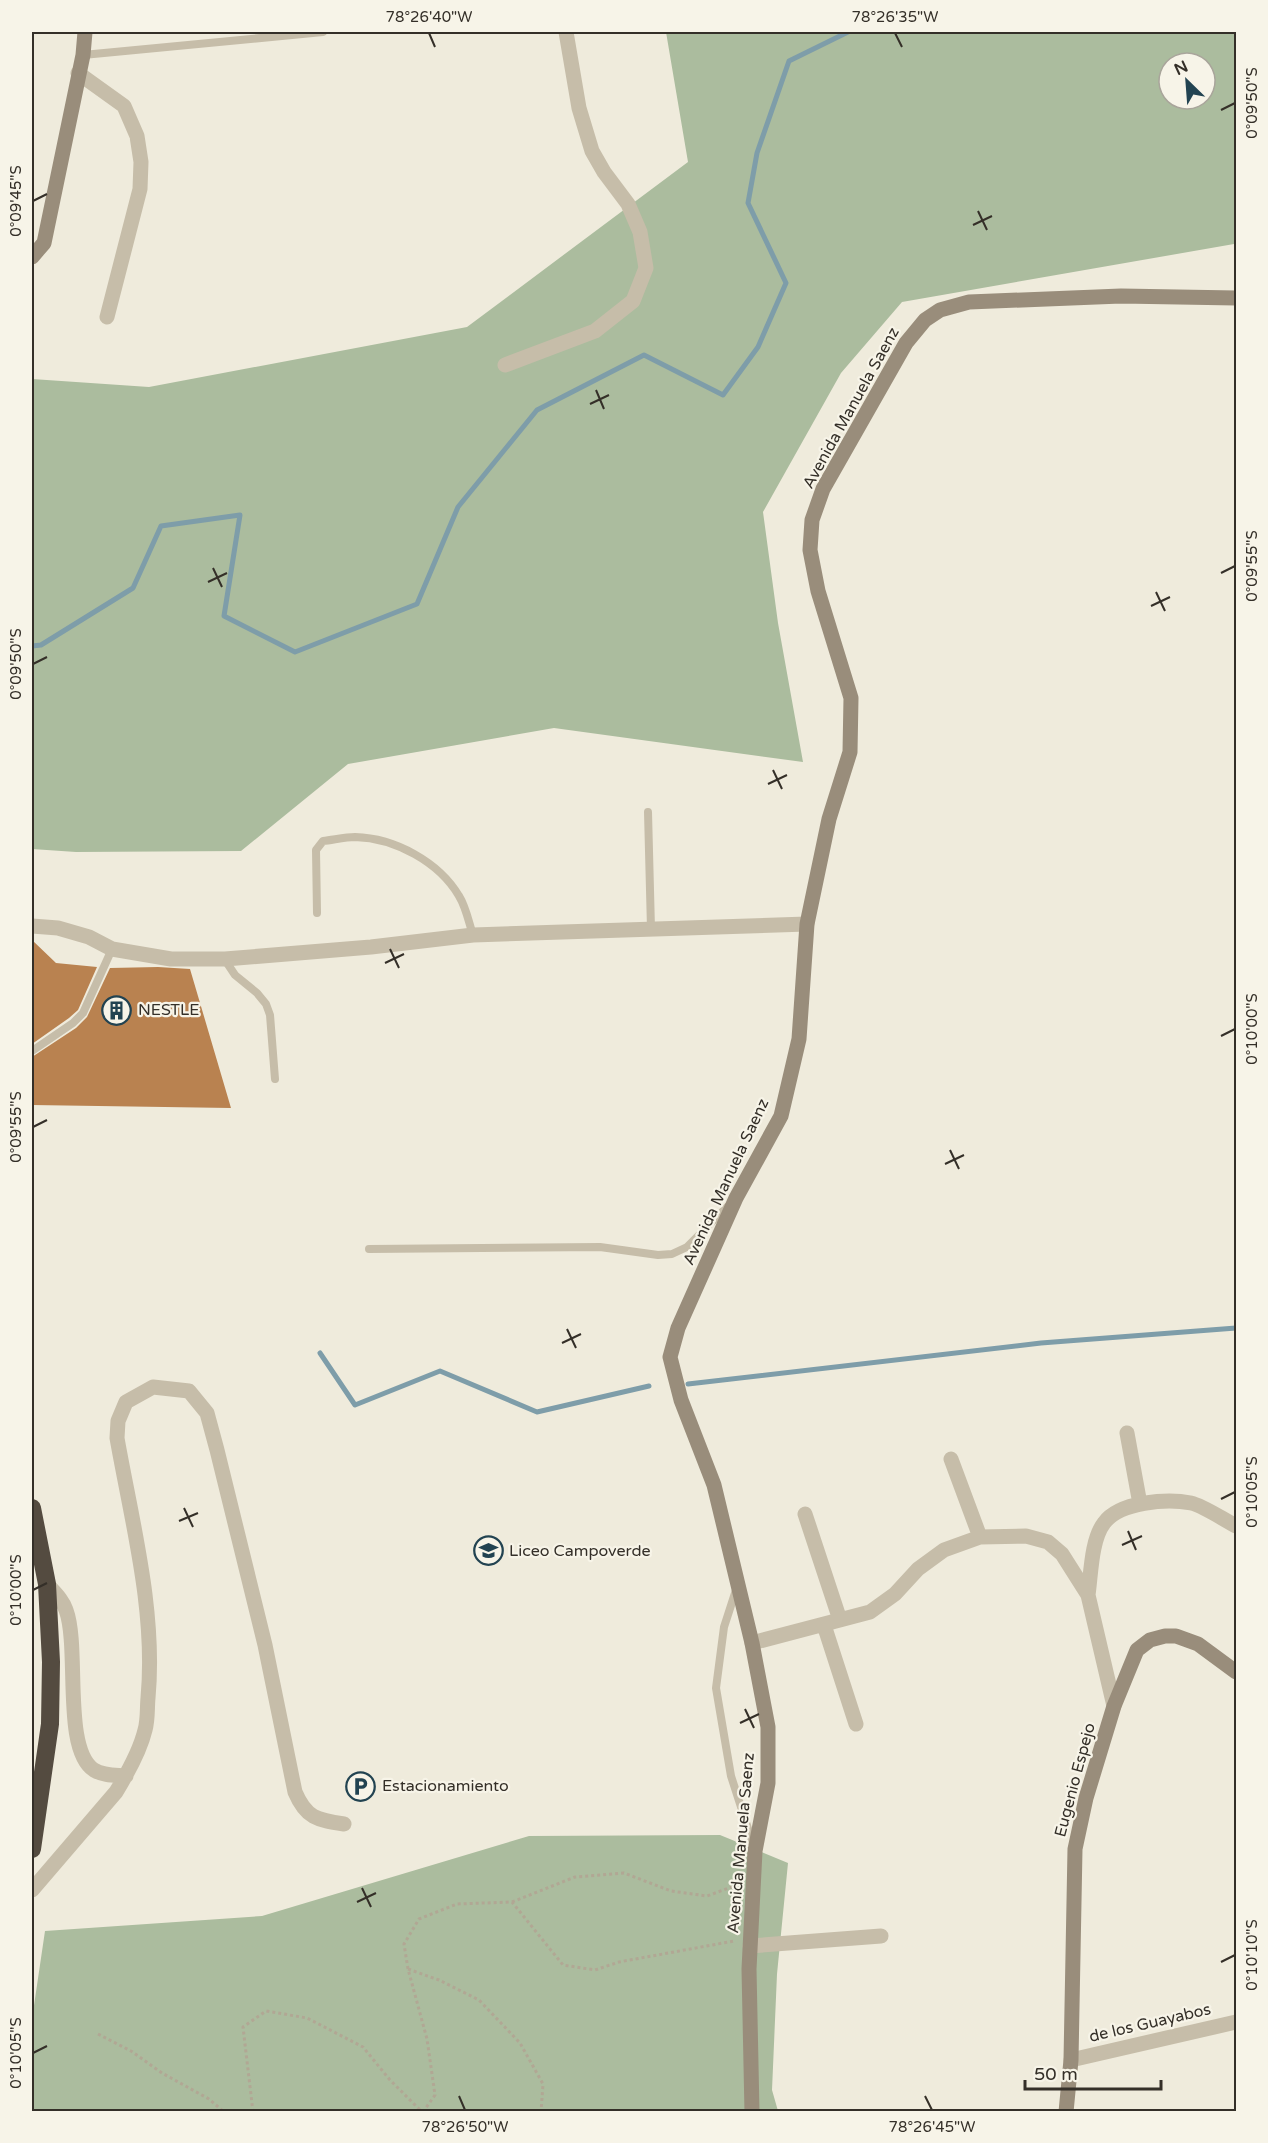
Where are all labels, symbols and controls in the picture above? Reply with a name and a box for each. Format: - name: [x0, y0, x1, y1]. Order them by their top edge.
- text: 78°26'40"W: [386, 8, 472, 26]
- text: 78°26'35"W: [852, 8, 938, 26]
- north arrow: [1157, 51, 1217, 111]
- text: N: [1171, 57, 1191, 80]
- text: 0°09'50"S: [1243, 67, 1261, 139]
- text: 0°09'45"S: [7, 165, 25, 237]
- street label: Avenida Manuela Saenz: [798, 324, 904, 492]
- text: 0°09'55"S: [1243, 530, 1261, 602]
- text: 0°09'50"S: [7, 628, 25, 700]
- text: 0°10'00"S: [1243, 993, 1261, 1065]
- building icon: NESTLE: [101, 994, 133, 1026]
- place label: NESTLE: [138, 1000, 200, 1020]
- text: 0°09'55"S: [7, 1091, 25, 1163]
- street label: Avenida Manuela Saenz: [679, 1096, 773, 1268]
- text: 0°10'05"S: [1243, 1456, 1261, 1528]
- school or university icon: Liceo Campoverde: [472, 1535, 504, 1567]
- place label: Liceo Campoverde: [509, 1541, 651, 1561]
- text: 0°10'00"S: [7, 1554, 25, 1626]
- street label: Eugenio Espejo: [1050, 1721, 1100, 1839]
- street label: Avenida Manuela Saenz: [723, 1752, 759, 1934]
- parking icon: Estacionamiento: [345, 1770, 377, 1802]
- place label: Estacionamiento: [382, 1776, 509, 1796]
- text: 0°10'10"S: [1243, 1919, 1261, 1991]
- street label: de los Guayabos: [1087, 1999, 1213, 2047]
- text: 0°10'05"S: [7, 2017, 25, 2089]
- scale bar: [1025, 2053, 1162, 2091]
- text: 50 m: [1034, 2063, 1078, 2085]
- text: 78°26'50"W: [422, 2118, 508, 2136]
- text: 78°26'45"W: [889, 2118, 975, 2136]

